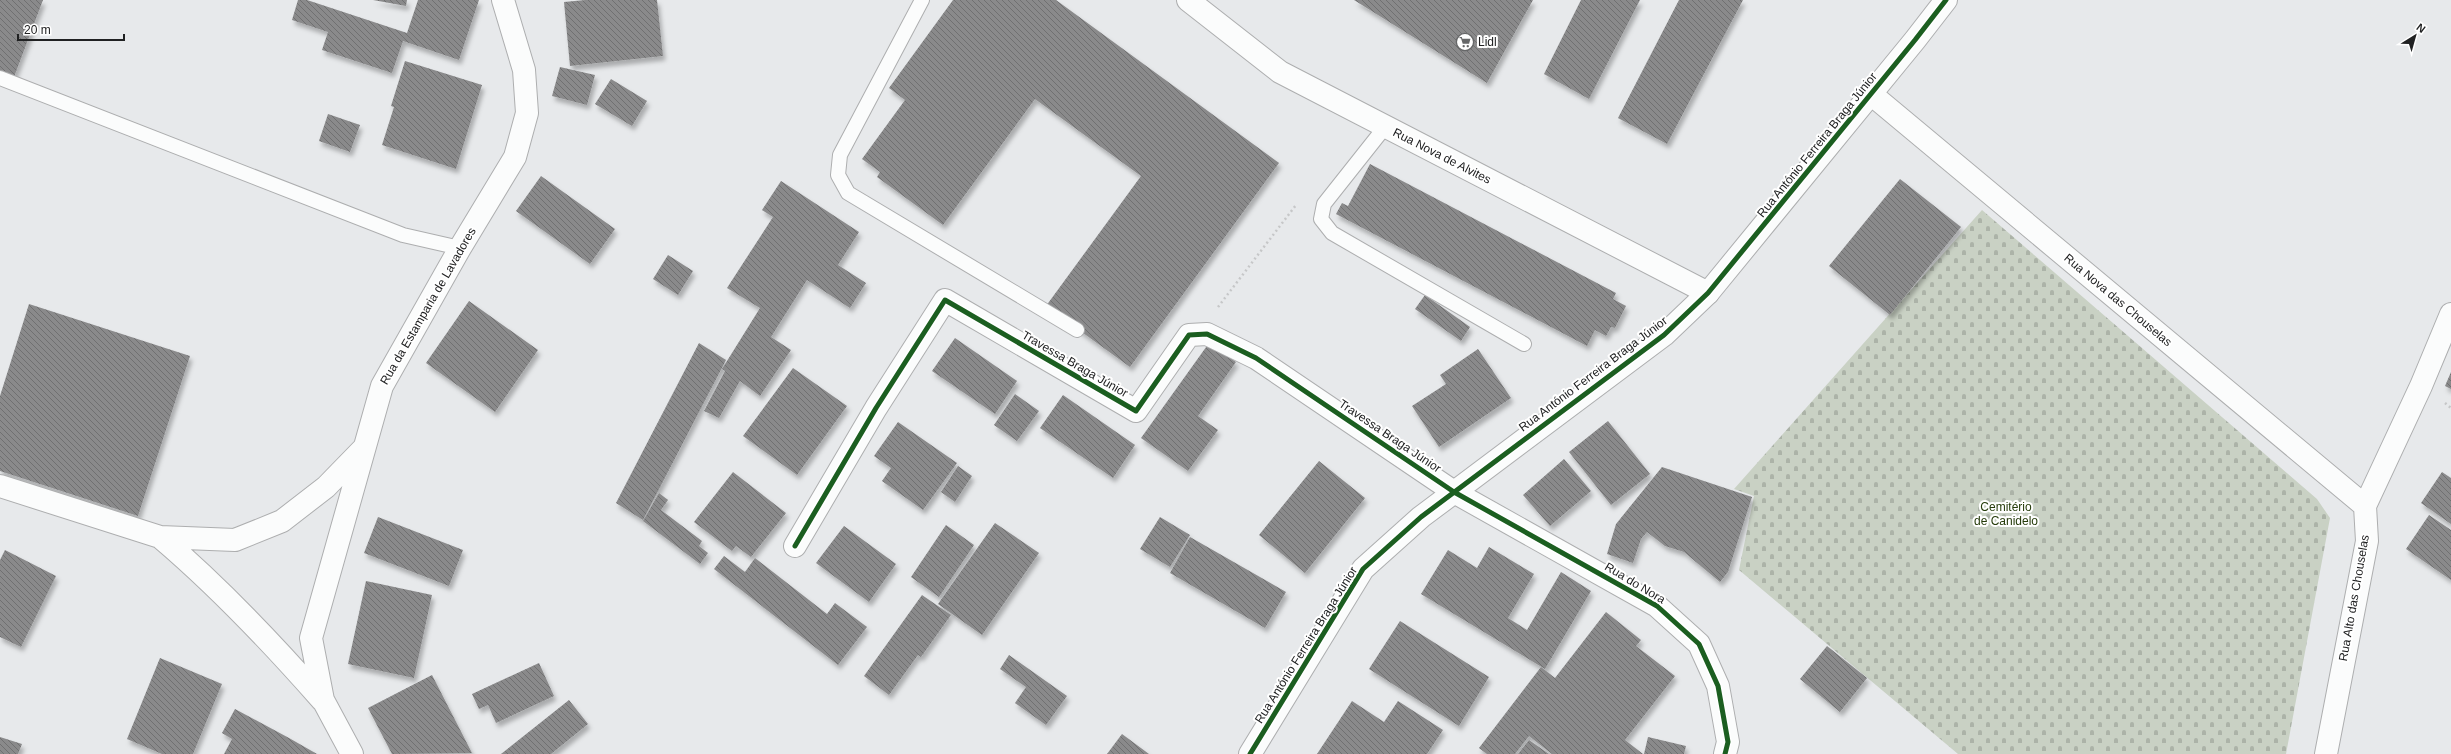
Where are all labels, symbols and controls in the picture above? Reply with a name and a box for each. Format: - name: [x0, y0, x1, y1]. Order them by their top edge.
- scale bar: [18, 16, 124, 42]
- north arrow: [2395, 16, 2435, 56]
- text: N: [2414, 21, 2428, 35]
- text: 20 m: [24, 23, 51, 37]
- supermarket icon: Lidl: [1455, 32, 1475, 52]
- place label: Lidl: [1478, 35, 1497, 49]
- street label: Rua António Ferreira Braga Júnior: [1754, 70, 1880, 220]
- street label: Rua Nova de Alvites: [1391, 125, 1493, 187]
- street label: Rua da Estamparia de Lavadores: [377, 225, 479, 387]
- street label: Rua Nova das Chouselas: [2061, 251, 2175, 349]
- street label: Rua António Ferreira Braga Júnior: [1516, 314, 1670, 434]
- street label: Travessa Braga Júnior: [1019, 328, 1131, 400]
- street label: Travessa Braga Júnior: [1336, 397, 1444, 475]
- park label: Cemitério de Canidelo: [1974, 500, 2038, 528]
- street label: Rua Alto das Chouselas: [2336, 534, 2372, 662]
- street label: Rua do Nora: [1602, 559, 1668, 607]
- street label: Rua António Ferreira Braga Júnior: [1252, 564, 1360, 726]

